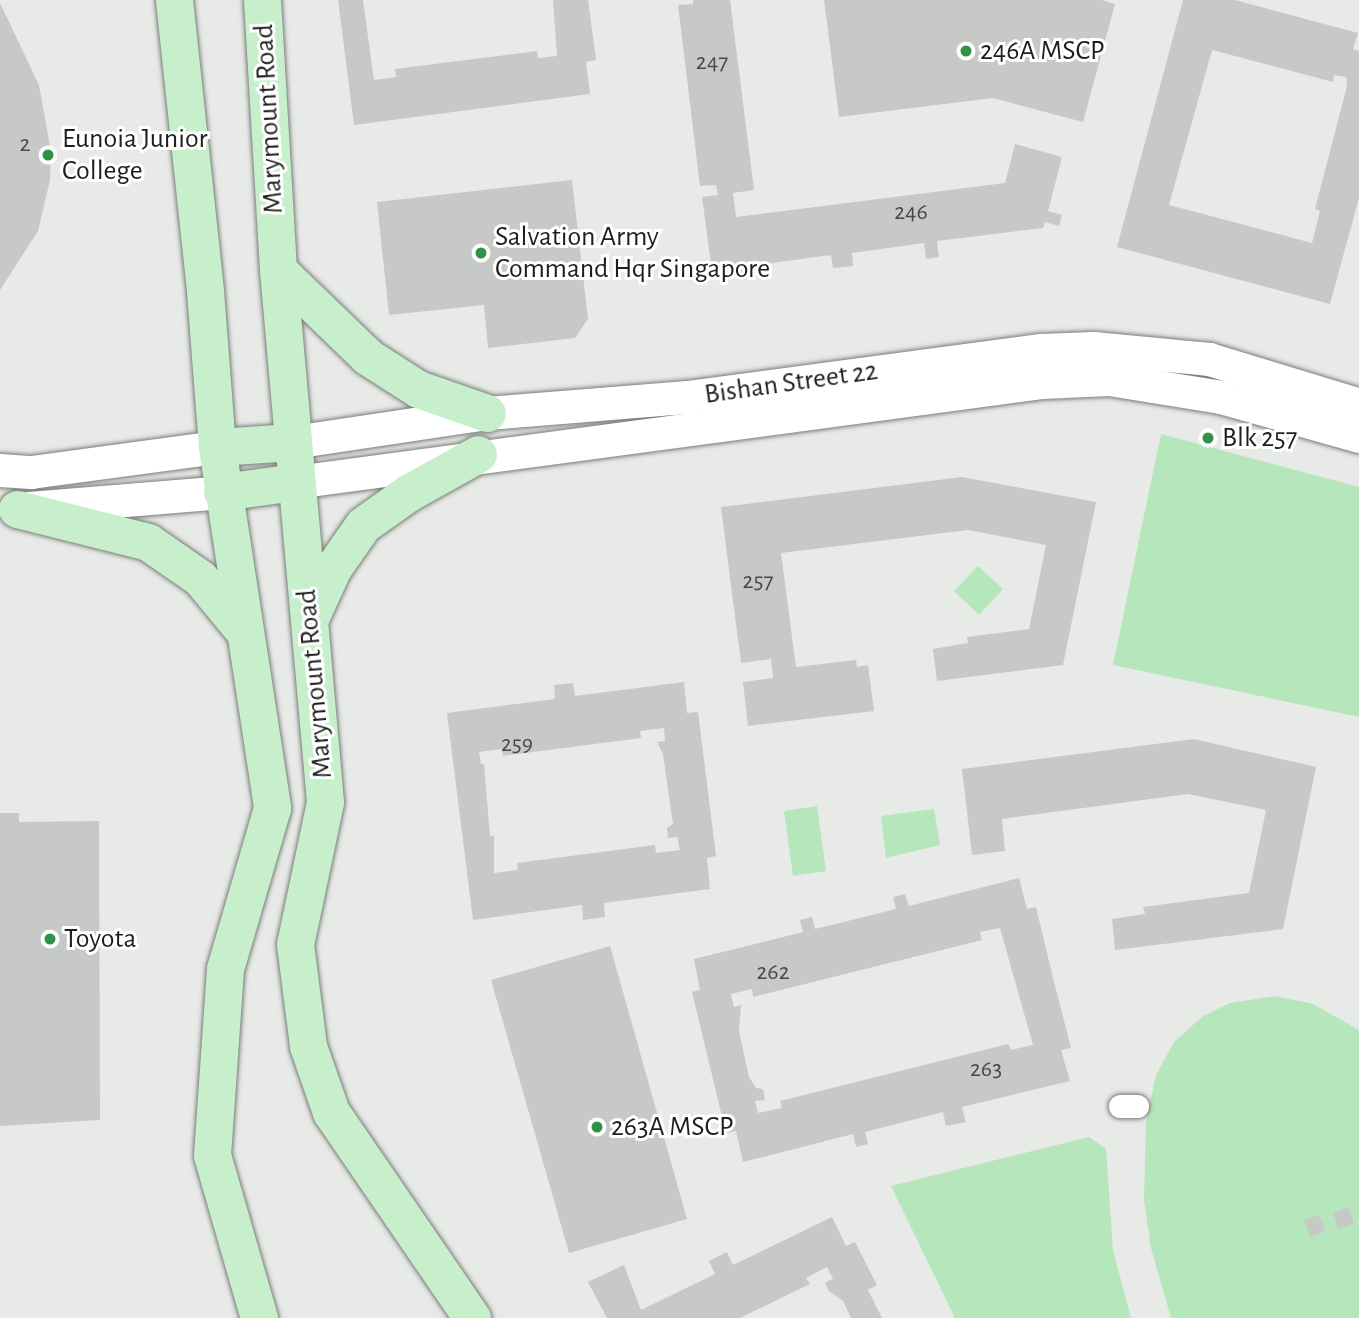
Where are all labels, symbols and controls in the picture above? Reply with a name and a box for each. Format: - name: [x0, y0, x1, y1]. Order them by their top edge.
- street label: Marymount Road: [247, 23, 291, 215]
- place label: 246A MSCP: [980, 34, 1105, 68]
- marker: 246A MSCP: [958, 43, 974, 59]
- house number: 247: [696, 49, 728, 77]
- place label: Eunoia Junior College: [62, 122, 208, 188]
- house number: 2: [20, 131, 30, 159]
- marker: Eunoia Junior College: [40, 147, 56, 163]
- house number: 246: [894, 199, 928, 227]
- place label: Salvation Army Command Hqr Singapore: [495, 220, 770, 286]
- marker: Salvation Army Command Hqr Singapore: [473, 245, 489, 261]
- street label: Bishan Street 22: [702, 354, 880, 412]
- place label: Blk 257: [1222, 421, 1297, 455]
- marker: Blk 257: [1200, 430, 1216, 446]
- house number: 257: [743, 568, 773, 596]
- street label: Marymount Road: [290, 588, 340, 780]
- house number: 259: [501, 731, 533, 759]
- place label: Toyota: [64, 922, 136, 956]
- marker: Toyota: [42, 931, 58, 947]
- house number: 262: [756, 959, 790, 987]
- house number: 263: [970, 1056, 1002, 1084]
- place label: 263A MSCP: [611, 1110, 734, 1144]
- marker: 263A MSCP: [589, 1119, 605, 1135]

